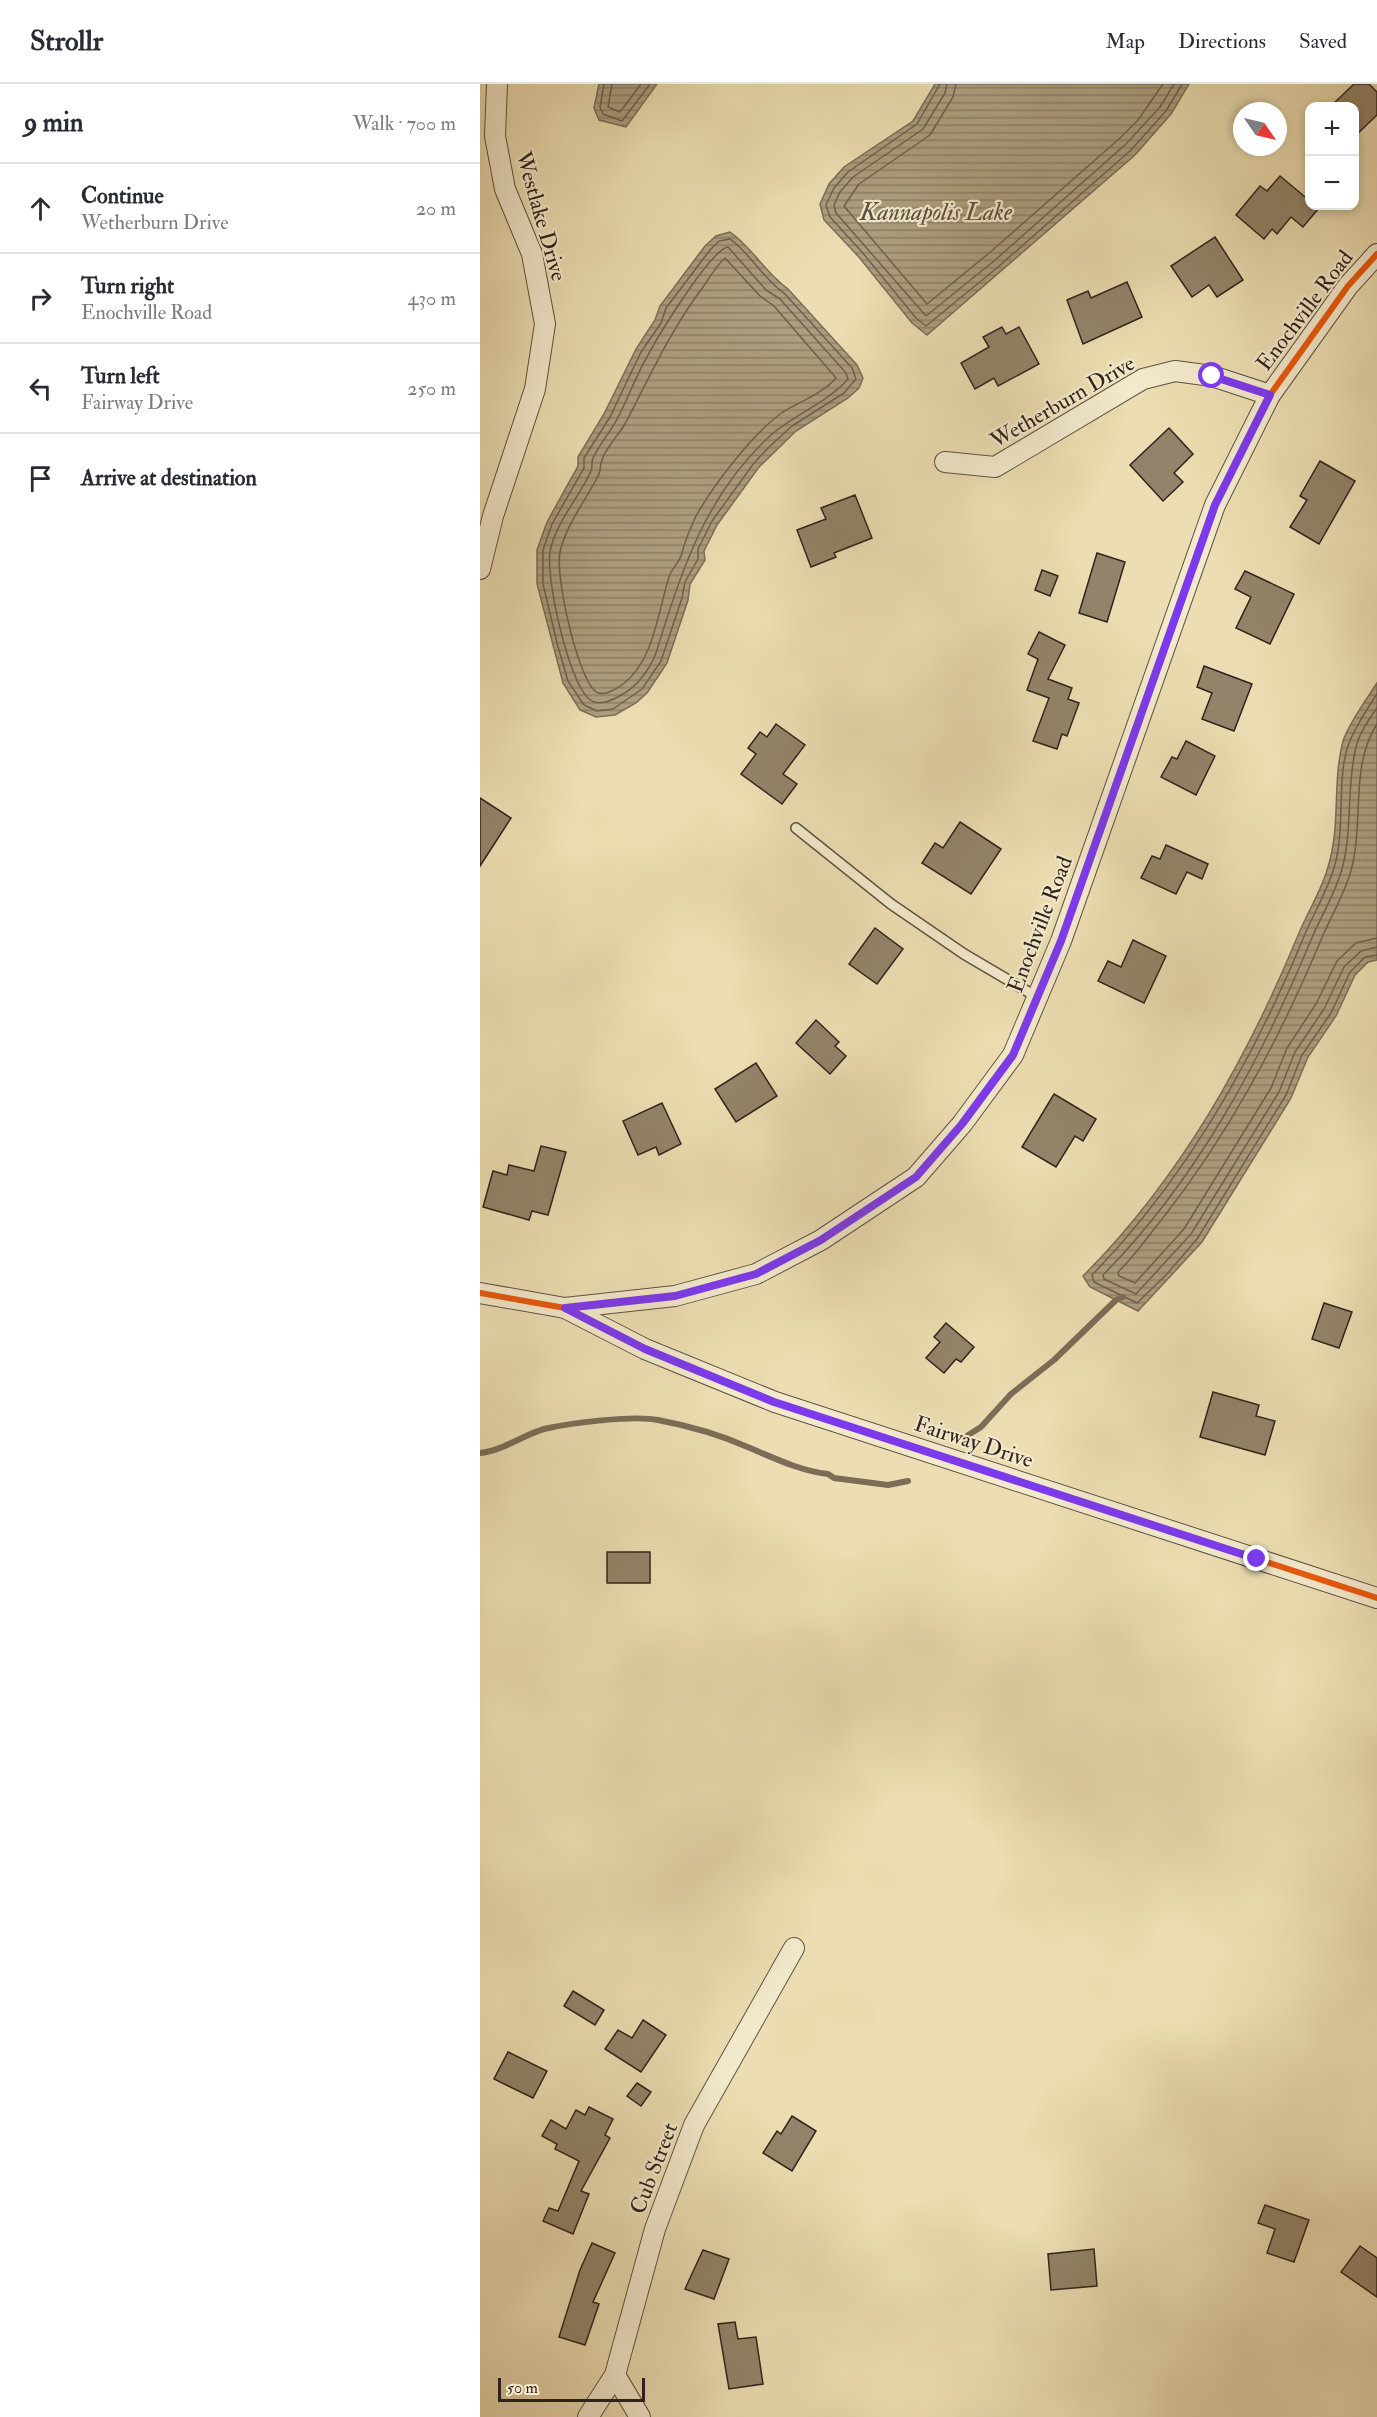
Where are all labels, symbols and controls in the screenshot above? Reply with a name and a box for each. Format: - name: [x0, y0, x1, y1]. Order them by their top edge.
- text: Strollr: [30, 24, 103, 59]
- text: Map: [1105, 28, 1145, 55]
- text: Directions: [1178, 28, 1266, 55]
- text: Saved: [1299, 28, 1347, 55]
- north arrow: [1233, 102, 1287, 156]
- map controls: [1305, 102, 1359, 210]
- button: +: [1305, 102, 1359, 156]
- text: 9 min: [24, 107, 83, 139]
- text: Walk · 700 m: [353, 111, 456, 136]
- street label: Westlake Drive: [509, 147, 573, 284]
- button: −: [1305, 156, 1359, 210]
- text: Continue: [81, 182, 164, 210]
- icon: ahead: [24, 192, 57, 225]
- text: 20 m: [416, 196, 456, 221]
- water label: Kannapolis Lake: [859, 197, 1013, 228]
- text: Wetherburn Drive: [81, 210, 229, 235]
- street label: Enochville Road: [1250, 244, 1359, 377]
- text: Turn right: [81, 272, 174, 300]
- icon: right: [24, 282, 57, 315]
- text: 430 m: [408, 286, 456, 311]
- text: Enochville Road: [81, 300, 212, 325]
- street label: Wetherburn Drive: [984, 349, 1140, 455]
- text: Turn left: [81, 362, 160, 390]
- route start: [1198, 362, 1224, 388]
- icon: left: [24, 372, 57, 405]
- text: 250 m: [407, 376, 456, 401]
- text: Fairway Drive: [81, 390, 193, 415]
- icon: arrive: [24, 462, 57, 495]
- text: Arrive at destination: [81, 464, 257, 492]
- street label: Enochville Road: [1001, 852, 1079, 997]
- street label: Fairway Drive: [911, 1410, 1037, 1474]
- route end: [1243, 1545, 1269, 1571]
- street label: Cub Street: [624, 2119, 684, 2218]
- scale bar: [498, 2375, 645, 2402]
- text: 50 m: [507, 2378, 538, 2398]

